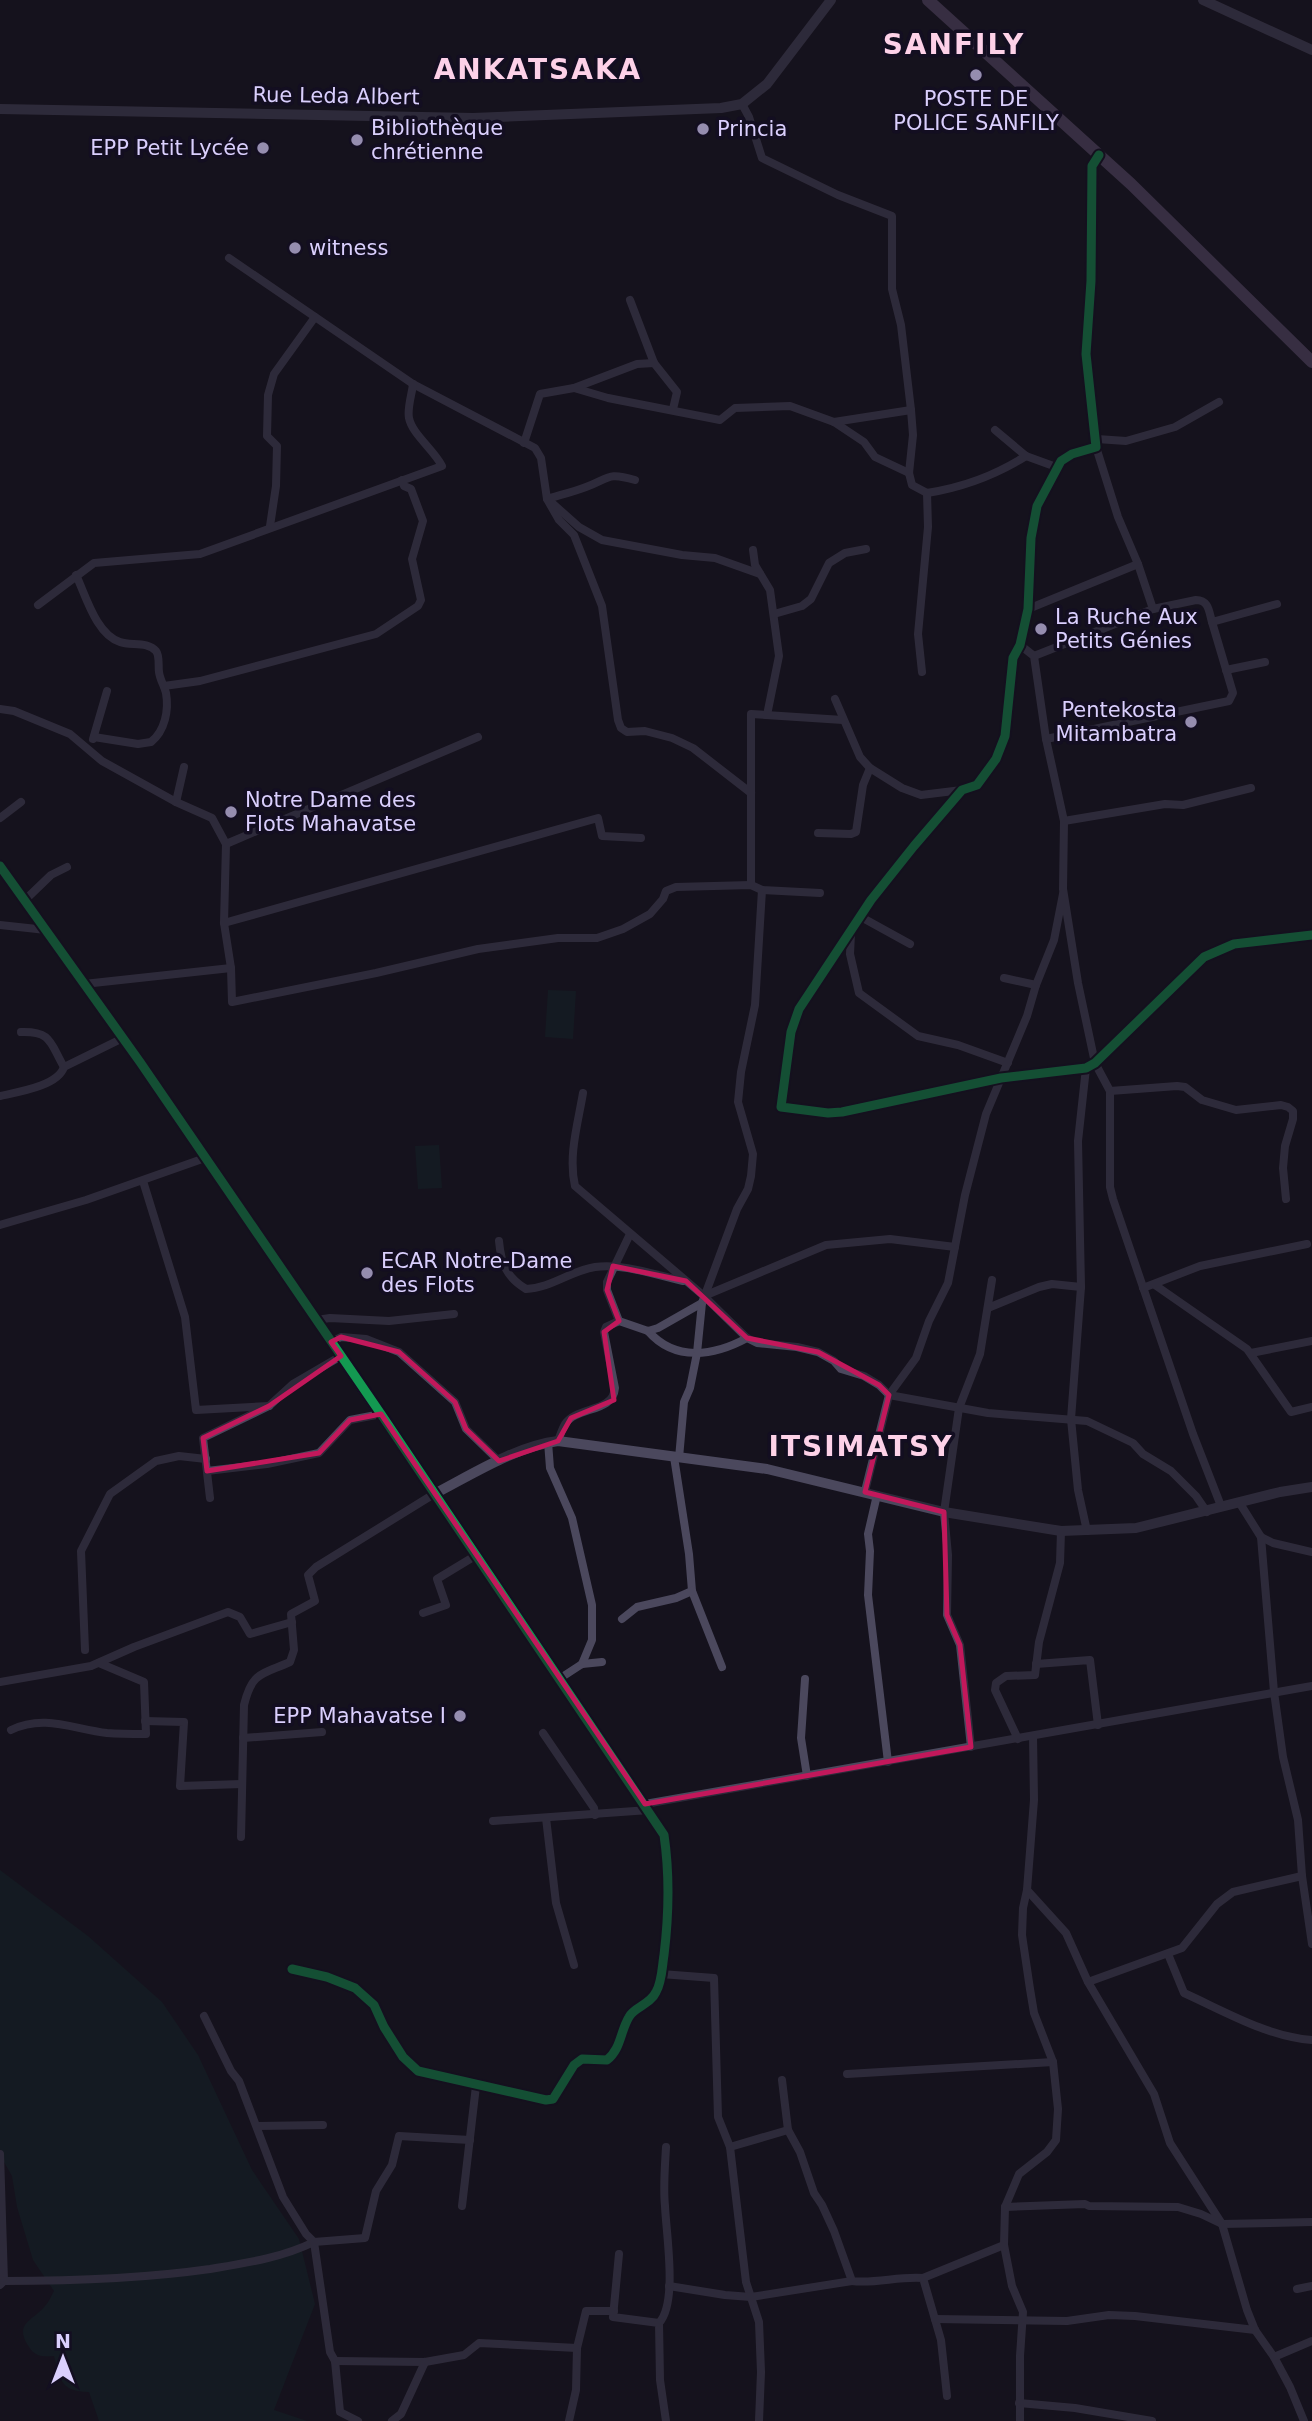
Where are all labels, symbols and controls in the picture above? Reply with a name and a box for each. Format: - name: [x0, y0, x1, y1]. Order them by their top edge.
- district label: SANFILY: [883, 28, 1025, 61]
- district label: ANKATSAKA: [434, 53, 642, 86]
- marker: POSTE DE POLICE SANFILY: [968, 67, 984, 83]
- street label: Rue Leda Albert: [252, 83, 420, 109]
- place label: POSTE DE POLICE SANFILY: [893, 87, 1059, 135]
- place label: Bibliothèque chrétienne: [371, 116, 503, 164]
- place label: Princia: [717, 117, 787, 141]
- marker: Princia: [695, 121, 711, 137]
- marker: Bibliothèque chrétienne: [349, 132, 365, 148]
- place label: EPP Petit Lycée: [90, 136, 249, 160]
- marker: EPP Petit Lycée: [255, 140, 271, 156]
- place label: witness: [309, 236, 388, 260]
- marker: witness: [287, 240, 303, 256]
- place label: La Ruche Aux Petits Génies: [1055, 605, 1198, 653]
- marker: La Ruche Aux Petits Génies: [1033, 621, 1049, 637]
- place label: Pentekosta Mitambatra: [1056, 698, 1177, 746]
- marker: Pentekosta Mitambatra: [1183, 714, 1199, 730]
- place label: Notre Dame des Flots Mahavatse: [245, 788, 416, 836]
- marker: Notre Dame des Flots Mahavatse: [223, 804, 239, 820]
- place label: ECAR Notre-Dame des Flots: [381, 1249, 572, 1297]
- marker: ECAR Notre-Dame des Flots: [359, 1265, 375, 1281]
- district label: ITSIMATSY: [768, 1430, 954, 1463]
- place label: EPP Mahavatse I: [273, 1704, 446, 1728]
- marker: EPP Mahavatse I: [452, 1708, 468, 1724]
- north arrow: [28, 2323, 98, 2393]
- text: N: [55, 2330, 71, 2352]

